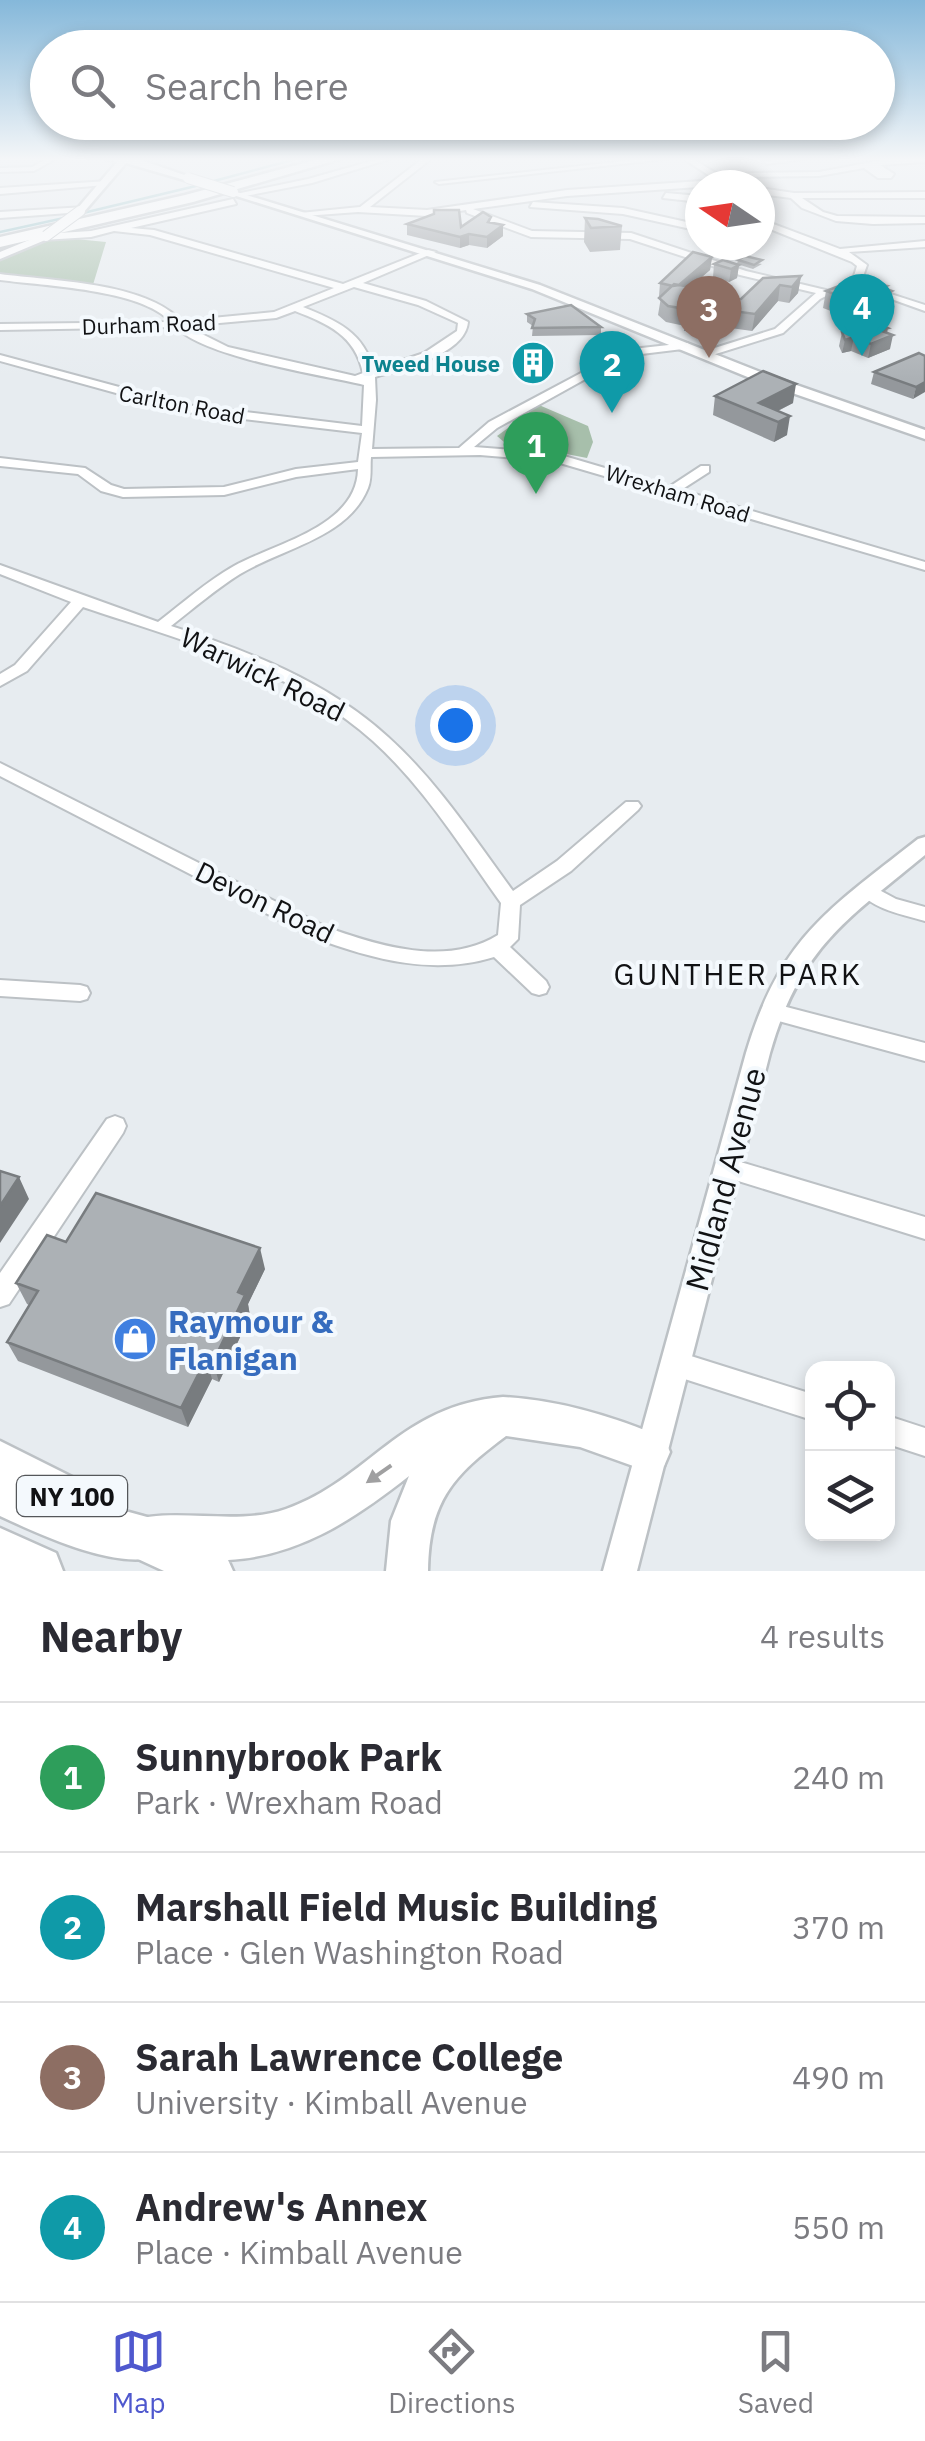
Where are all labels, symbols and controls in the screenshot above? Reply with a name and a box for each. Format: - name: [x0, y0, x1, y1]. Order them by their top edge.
- search box: [30, 30, 895, 140]
- icon: search: [65, 58, 120, 113]
- text: Search here: [145, 61, 349, 110]
- north arrow: [685, 170, 775, 260]
- pin: 4: [830, 274, 894, 356]
- pin: 3: [676, 276, 742, 358]
- street label: Durham Road: [81, 307, 217, 341]
- pin: 2: [580, 330, 644, 413]
- building icon: Tweed House: [510, 340, 556, 386]
- place label: Tweed House: [361, 349, 500, 378]
- street label: Carlton Road: [117, 378, 247, 430]
- pin: 1: [504, 412, 568, 494]
- street label: Wrexham Road: [602, 457, 754, 529]
- street label: Warwick Road: [175, 618, 351, 730]
- your location: [430, 700, 481, 751]
- street label: Devon Road: [189, 852, 341, 952]
- district label: GUNTHER PARK: [614, 954, 862, 993]
- street label: Midland Avenue: [675, 1063, 775, 1295]
- place label: Raymour & Flanigan: [168, 1300, 334, 1379]
- shop icon: Raymour & Flanigan: [112, 1316, 158, 1362]
- map controls: [805, 1361, 895, 1541]
- button: locate: [805, 1361, 895, 1451]
- button: layers: [805, 1451, 895, 1541]
- one-way arrow: [366, 1464, 393, 1483]
- road number: NY 100: [17, 1476, 127, 1516]
- text: Nearby: [40, 1609, 182, 1664]
- text: 4 results: [760, 1615, 885, 1657]
- text: Sunnybrook Park: [135, 1732, 442, 1781]
- text: 1: [63, 1756, 82, 1798]
- text: 240 m: [792, 1756, 885, 1798]
- text: Park · Wrexham Road: [135, 1781, 443, 1823]
- text: Marshall Field Music Building: [135, 1882, 657, 1931]
- text: 2: [63, 1906, 82, 1948]
- text: 370 m: [792, 1906, 885, 1948]
- text: Place · Glen Washington Road: [135, 1931, 564, 1973]
- text: Sarah Lawrence College: [135, 2032, 563, 2081]
- text: 3: [63, 2056, 82, 2098]
- text: 490 m: [792, 2056, 885, 2098]
- text: University · Kimball Avenue: [135, 2081, 528, 2123]
- text: Andrew's Annex: [135, 2182, 428, 2231]
- text: 4: [63, 2206, 82, 2248]
- text: 550 m: [792, 2206, 885, 2248]
- text: Place · Kimball Avenue: [135, 2231, 463, 2273]
- tab: Map: [111, 2324, 166, 2421]
- tab: Directions: [388, 2324, 516, 2421]
- tab: Saved: [738, 2324, 814, 2421]

